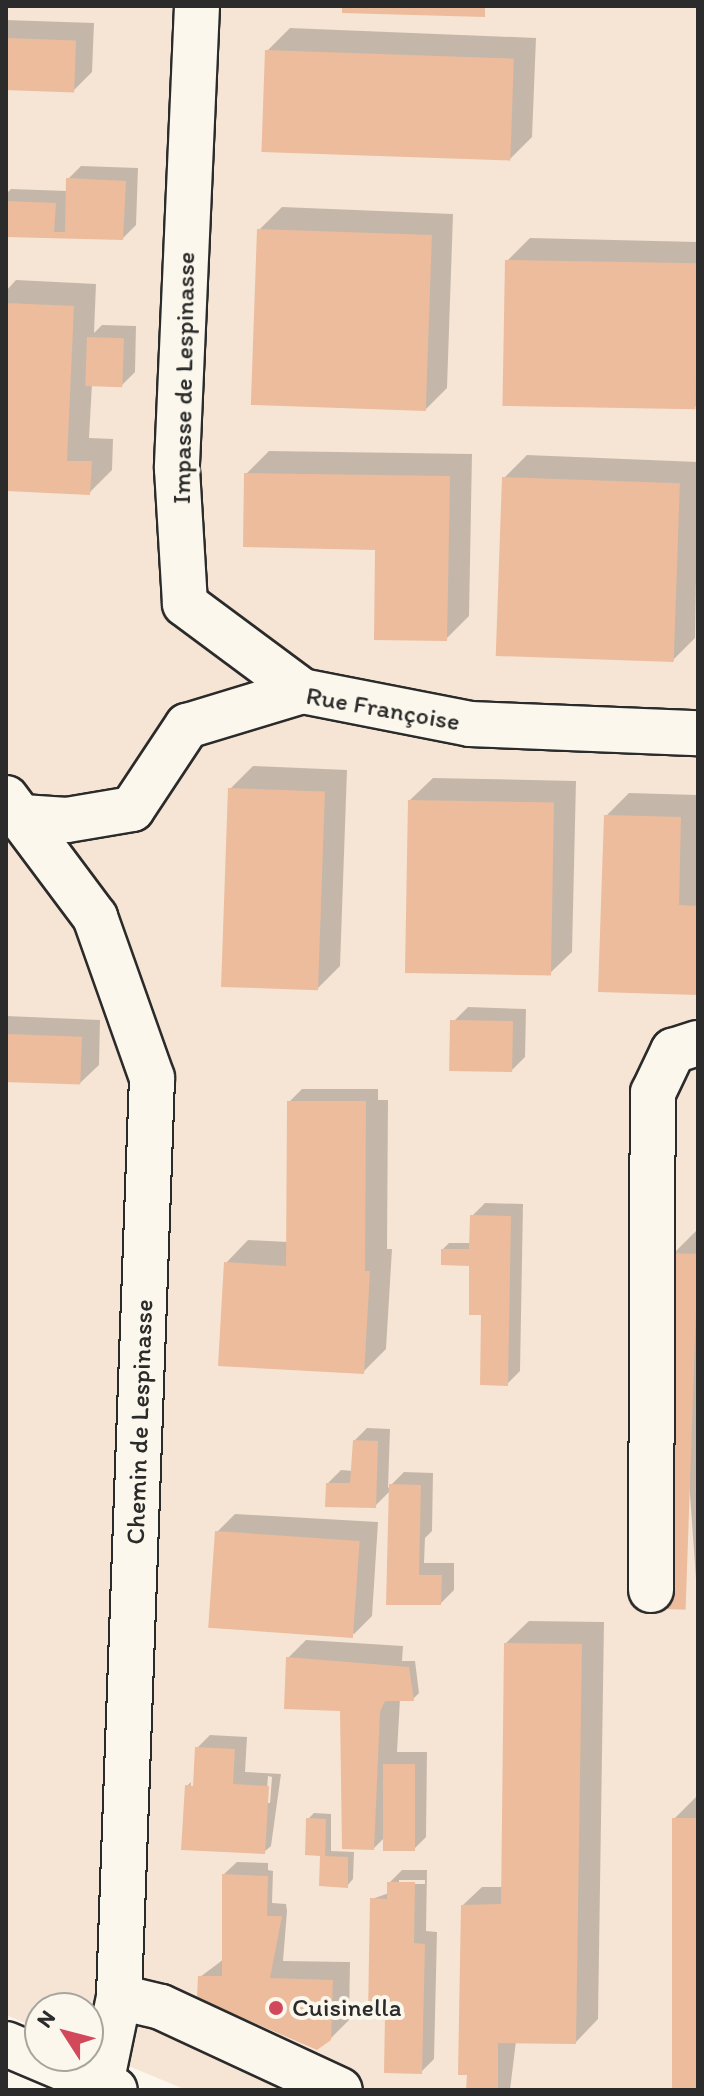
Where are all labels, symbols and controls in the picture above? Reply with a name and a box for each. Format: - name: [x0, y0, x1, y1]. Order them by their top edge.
- street label: Impasse de Lespinasse: [166, 252, 202, 504]
- street label: Rue Françoise: [304, 680, 462, 738]
- street label: Chemin de Lespinasse: [120, 1299, 160, 1545]
- north arrow: [24, 1992, 104, 2072]
- place label: Cuisinella: [292, 1992, 401, 2024]
- marker: Cuisinella: [267, 1999, 285, 2017]
- text: N: [31, 2005, 61, 2033]

